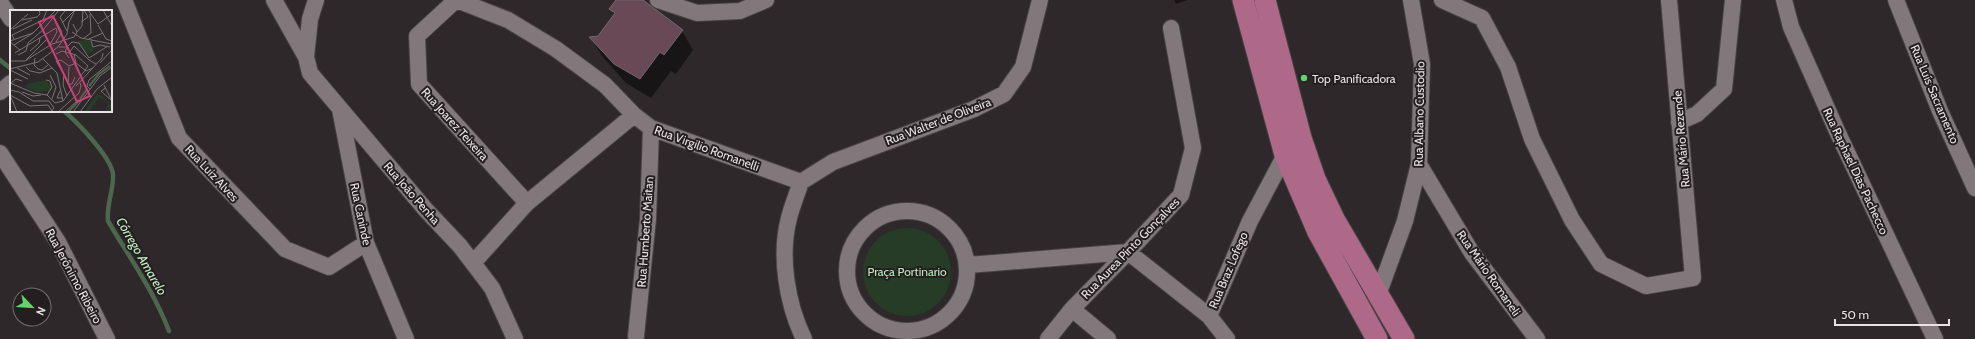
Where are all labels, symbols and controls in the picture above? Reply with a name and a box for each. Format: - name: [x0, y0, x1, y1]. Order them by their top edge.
- inset map: [10, 10, 112, 112]
- street label: Rua Luís Sacramento: [1907, 42, 1963, 146]
- street label: Rua Albano Custodio: [1411, 61, 1427, 167]
- place label: Top Panificadora: [1312, 71, 1396, 86]
- marker: Top Panificadora: [1299, 73, 1309, 83]
- street label: Rua Joarez Teixeira: [418, 84, 492, 164]
- street label: Rua Mário Rezende: [1669, 90, 1693, 188]
- street label: Rua Walter de Oliveira: [883, 94, 993, 148]
- street label: Rua Raphael Dias Pachecco: [1820, 105, 1892, 237]
- street label: Rua Virgilio Romanelli: [653, 122, 761, 174]
- street label: Rua Luiz Alves: [182, 142, 242, 204]
- street label: Rua João Penha: [381, 159, 443, 228]
- street label: Rua Humberto Maitan: [634, 176, 656, 288]
- street label: Rua Caninde: [347, 181, 375, 247]
- street label: Rua Aurea Pinto Gonçalves: [1078, 194, 1182, 302]
- water label: Córrego Amarelo: [113, 214, 171, 298]
- street label: Rua Jerônimo Ribeiro: [43, 226, 106, 326]
- street label: Rua Mário Romaneli: [1454, 227, 1524, 319]
- street label: Rua Braz Lofego: [1205, 229, 1251, 311]
- park label: Praça Portinario: [867, 264, 947, 279]
- north arrow: [12, 287, 52, 327]
- scale bar: [1835, 301, 1949, 327]
- text: N: [33, 305, 49, 318]
- text: 50 m: [1841, 307, 1869, 322]

